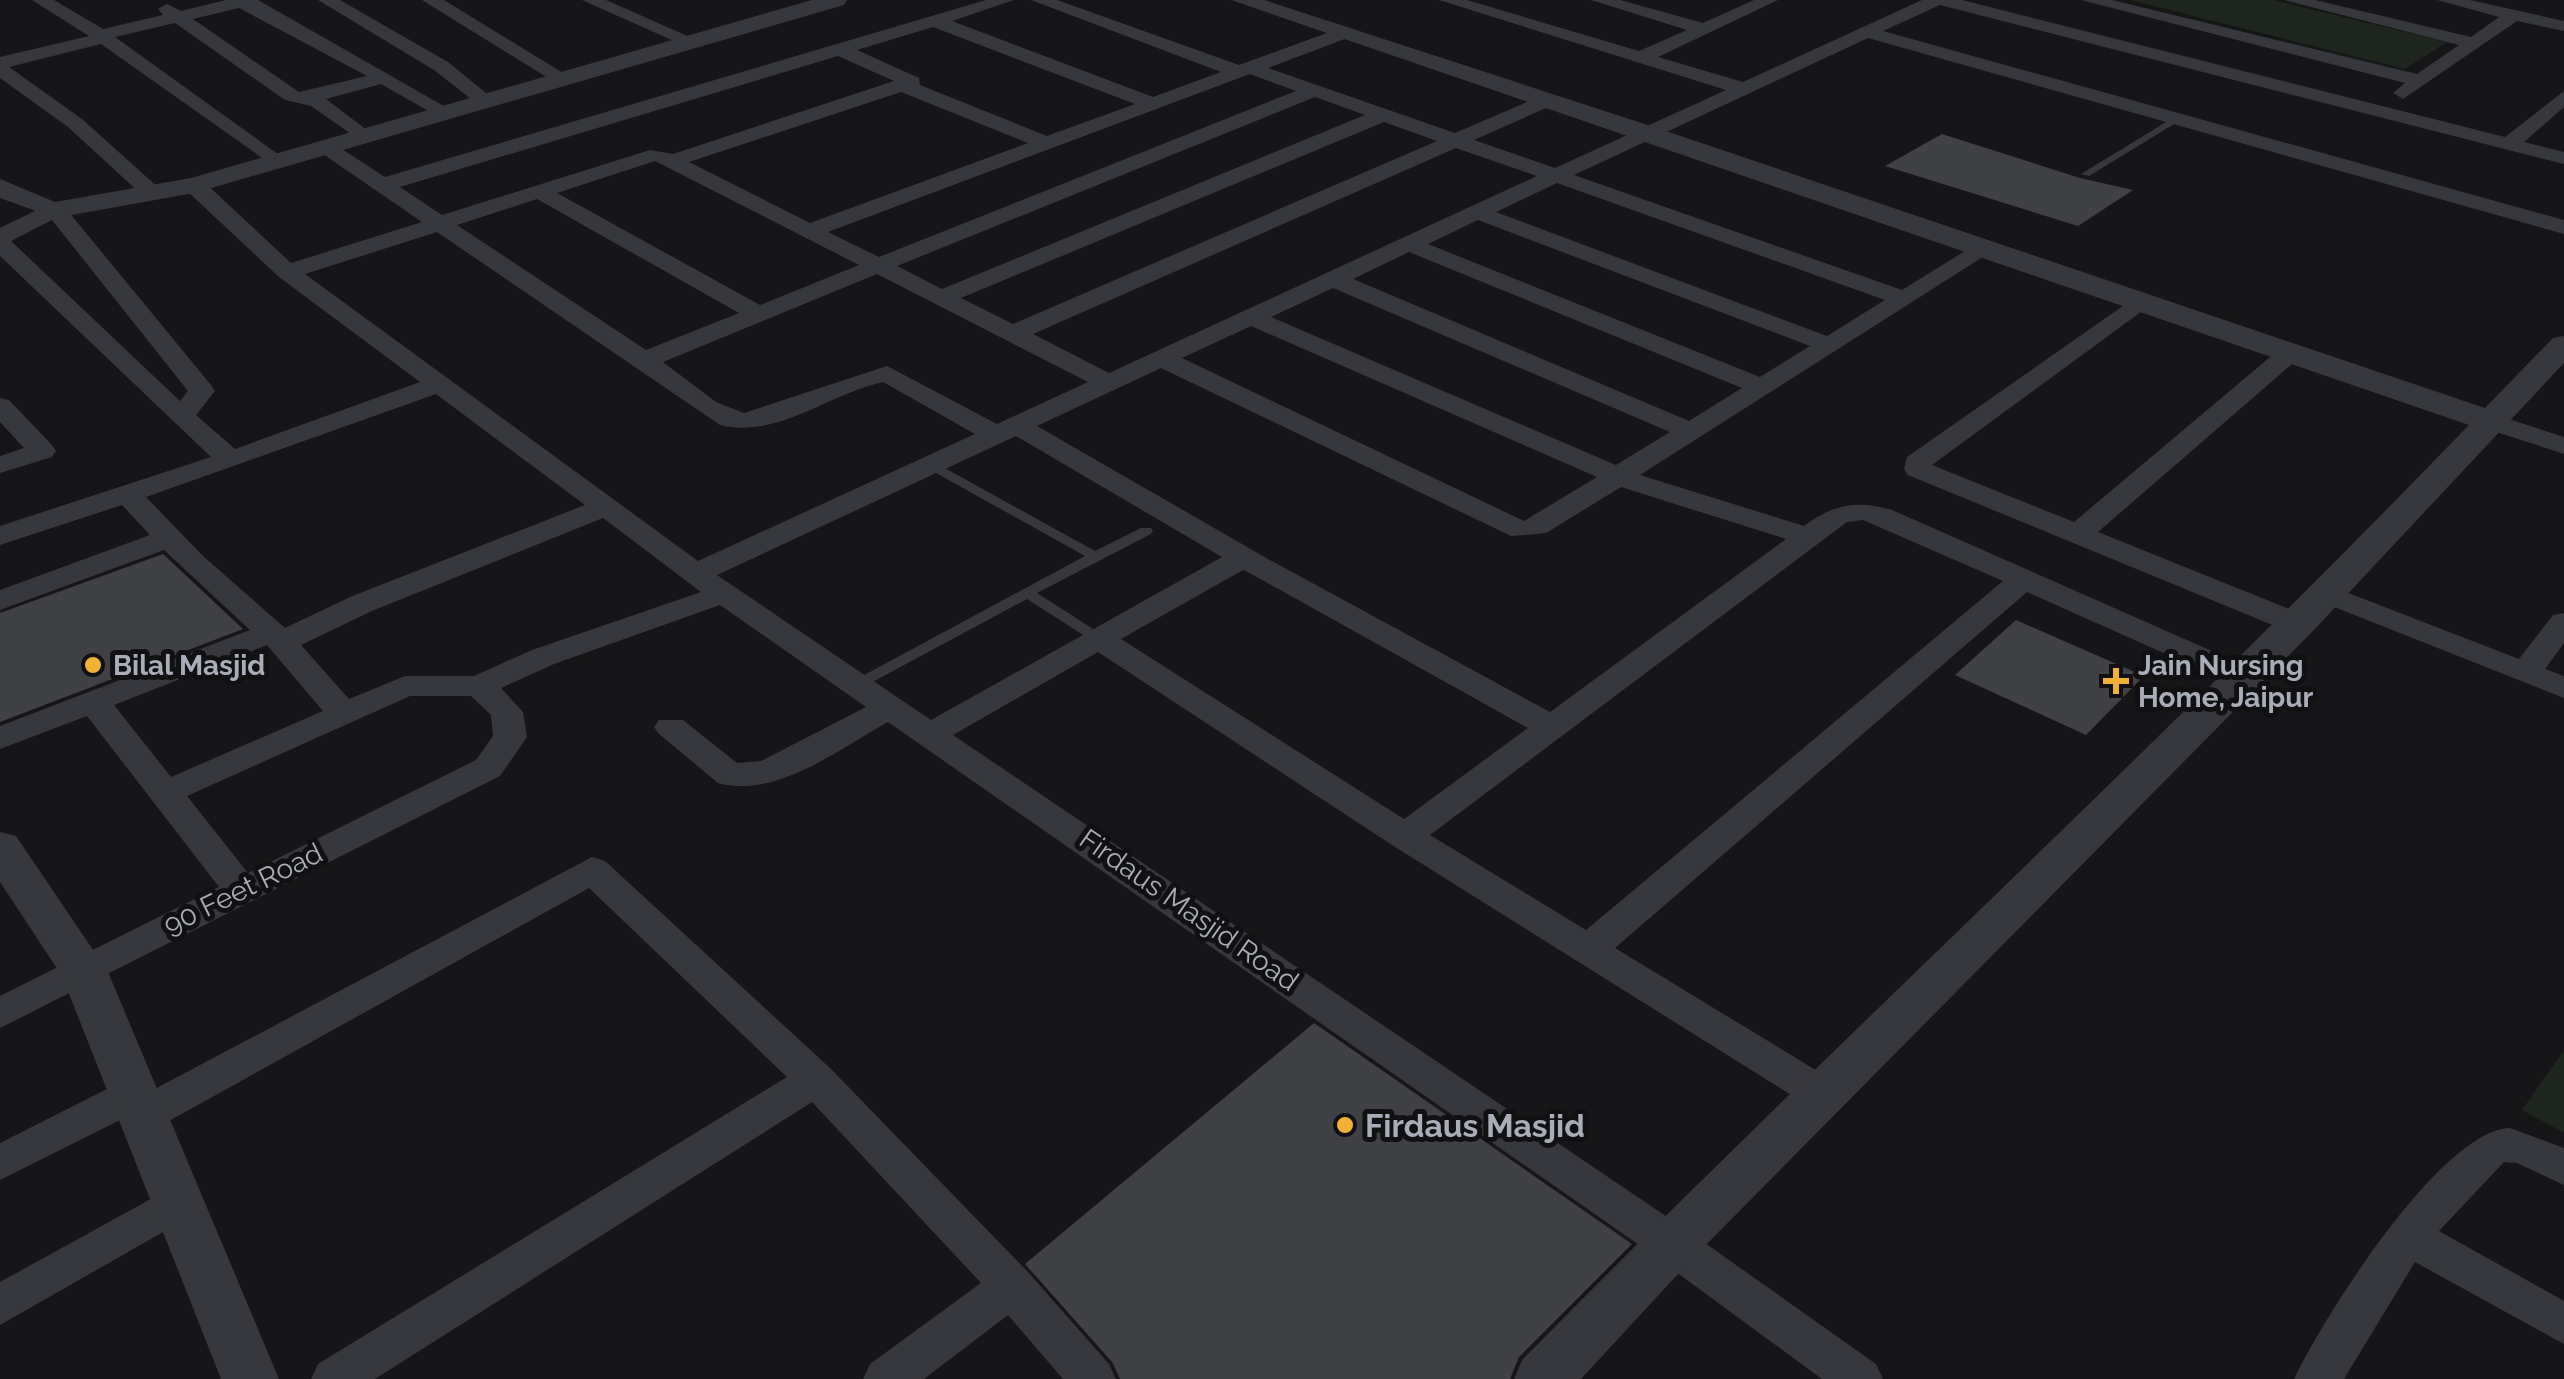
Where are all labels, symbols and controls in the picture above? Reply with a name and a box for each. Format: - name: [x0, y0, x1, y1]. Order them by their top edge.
- place label: Bilal Masjid: [113, 649, 265, 682]
- place label: Jain Nursing Home, Jaipur: [2138, 649, 2314, 714]
- marker: Bilal Masjid: [82, 654, 104, 676]
- marker: Jain Nursing Home, Jaipur: [2103, 668, 2129, 694]
- street label: Firdaus Masjid Road: [1073, 822, 1305, 998]
- street label: 90 Feet Road: [158, 836, 328, 942]
- place label: Firdaus Masjid: [1365, 1107, 1585, 1144]
- marker: Firdaus Masjid: [1334, 1114, 1356, 1136]

